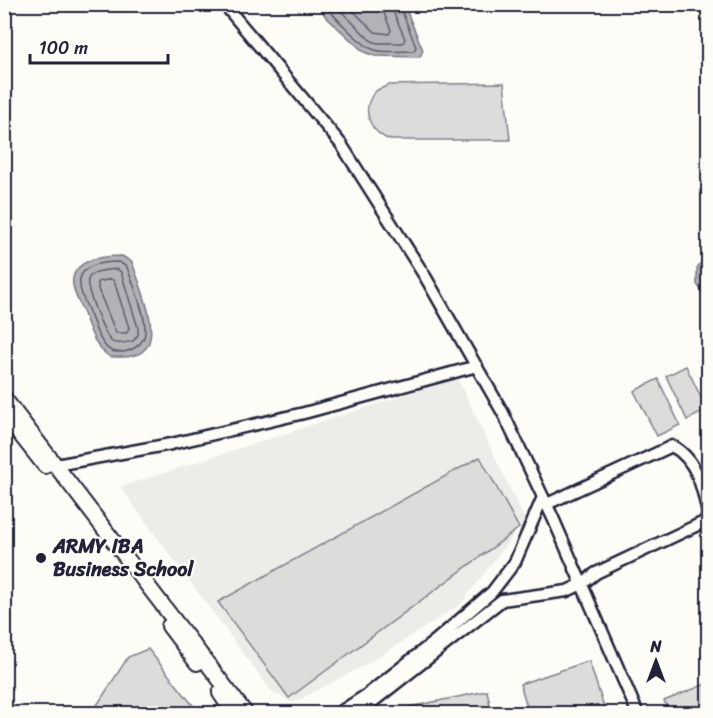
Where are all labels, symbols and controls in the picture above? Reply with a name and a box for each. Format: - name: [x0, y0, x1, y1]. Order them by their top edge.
- scale bar: [30, 27, 168, 65]
- text: 100 m: [39, 32, 88, 64]
- place label: ARMY IBA Business School: [52, 529, 194, 587]
- marker: ARMY IBA Business School: [34, 551, 48, 565]
- north arrow: [626, 631, 686, 691]
- text: N: [649, 632, 662, 661]

